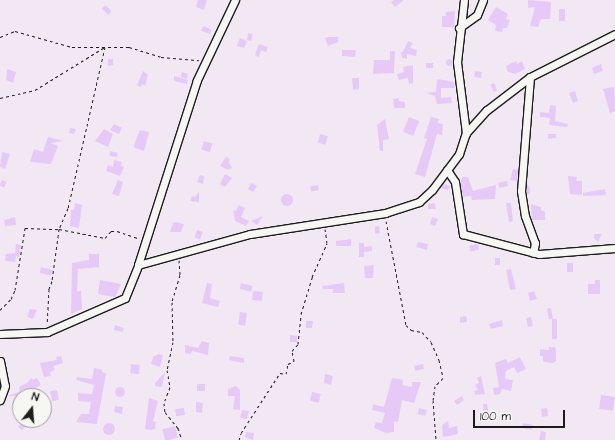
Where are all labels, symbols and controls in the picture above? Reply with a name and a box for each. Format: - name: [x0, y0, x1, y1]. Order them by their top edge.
- north arrow: [12, 388, 52, 428]
- text: N: [30, 389, 41, 405]
- scale bar: [475, 402, 567, 428]
- text: 100 m: [480, 408, 511, 425]

